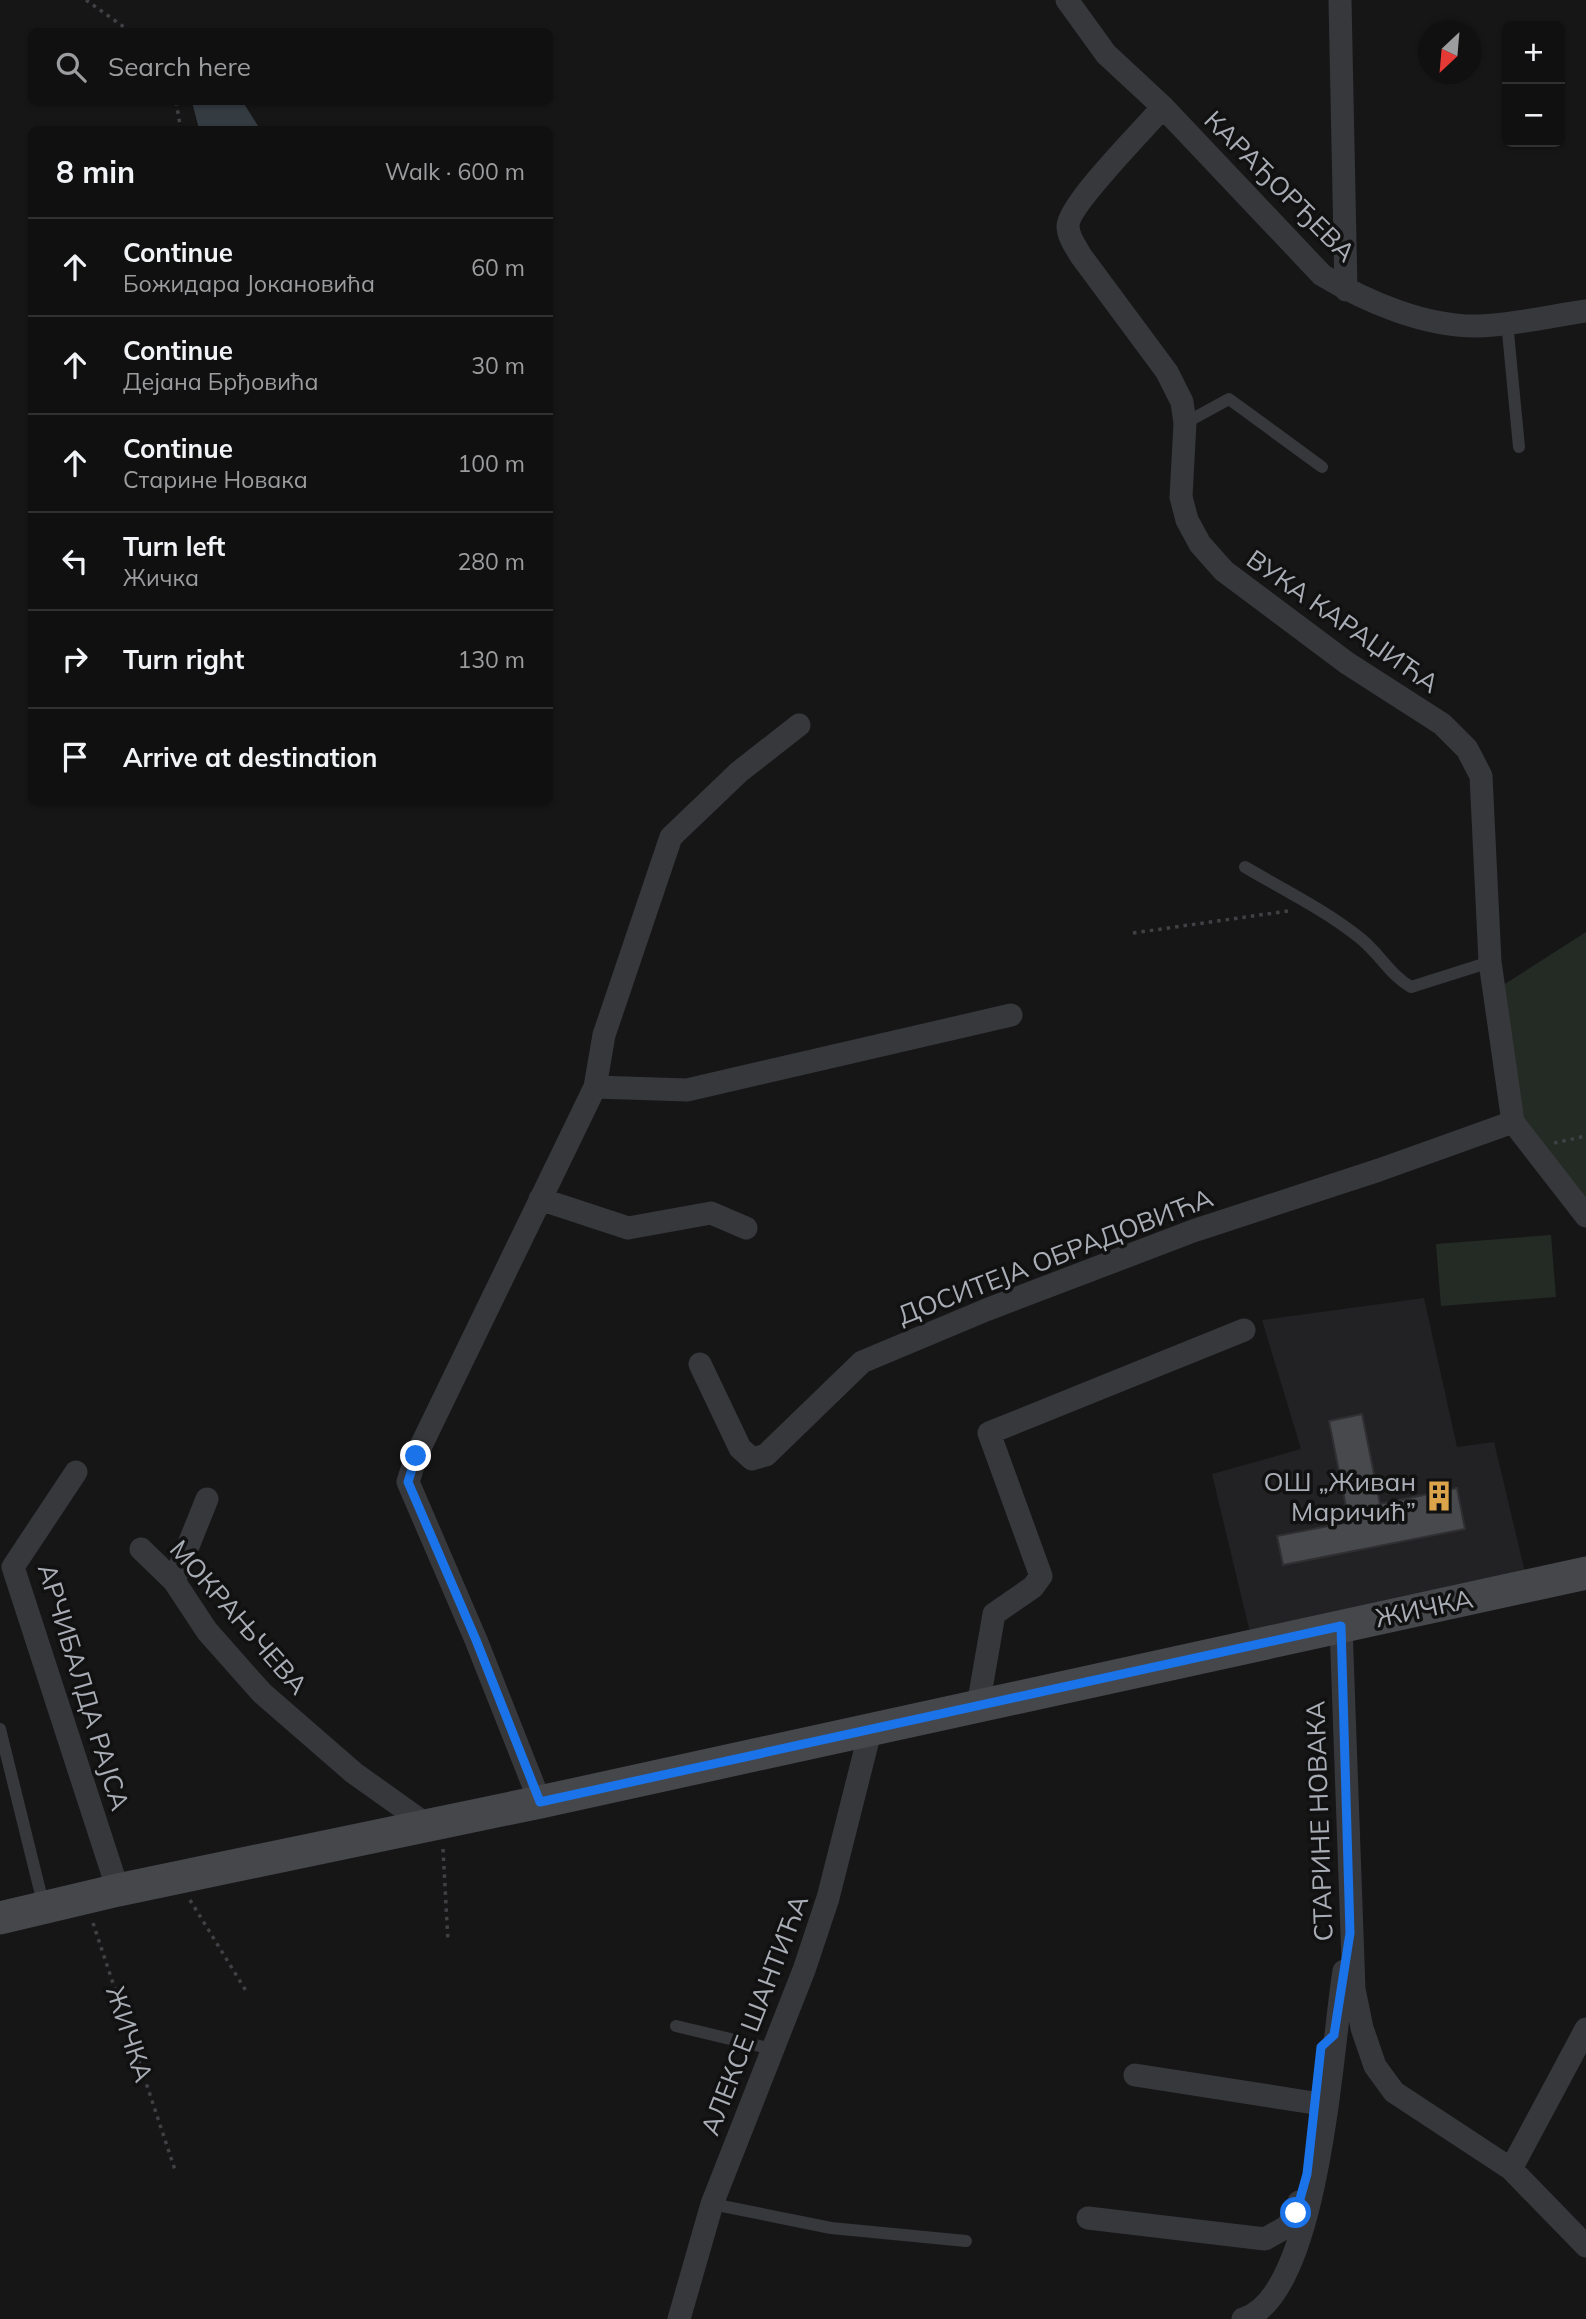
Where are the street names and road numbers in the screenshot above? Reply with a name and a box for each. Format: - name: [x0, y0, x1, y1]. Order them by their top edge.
- street label: КАРАЂОРЂЕВА: [1197, 103, 1363, 269]
- street label: ВУКА КАРАЏИЋА: [1240, 542, 1446, 700]
- street label: ДОСИТЕЈА ОБРАДОВИЋА: [893, 1181, 1217, 1331]
- street label: МОКРАЊЧЕВА: [163, 1533, 315, 1701]
- street label: АРЧИБАЛДА РАЈСА: [31, 1560, 137, 1814]
- street label: ЖИЧКА: [1372, 1582, 1476, 1634]
- street label: СТАРИНЕ НОВАКА: [1298, 1700, 1340, 1942]
- street label: АЛЕКСЕ ШАНТИЋА: [693, 1890, 815, 2140]
- street label: ЖИЧКА: [99, 1982, 161, 2086]

